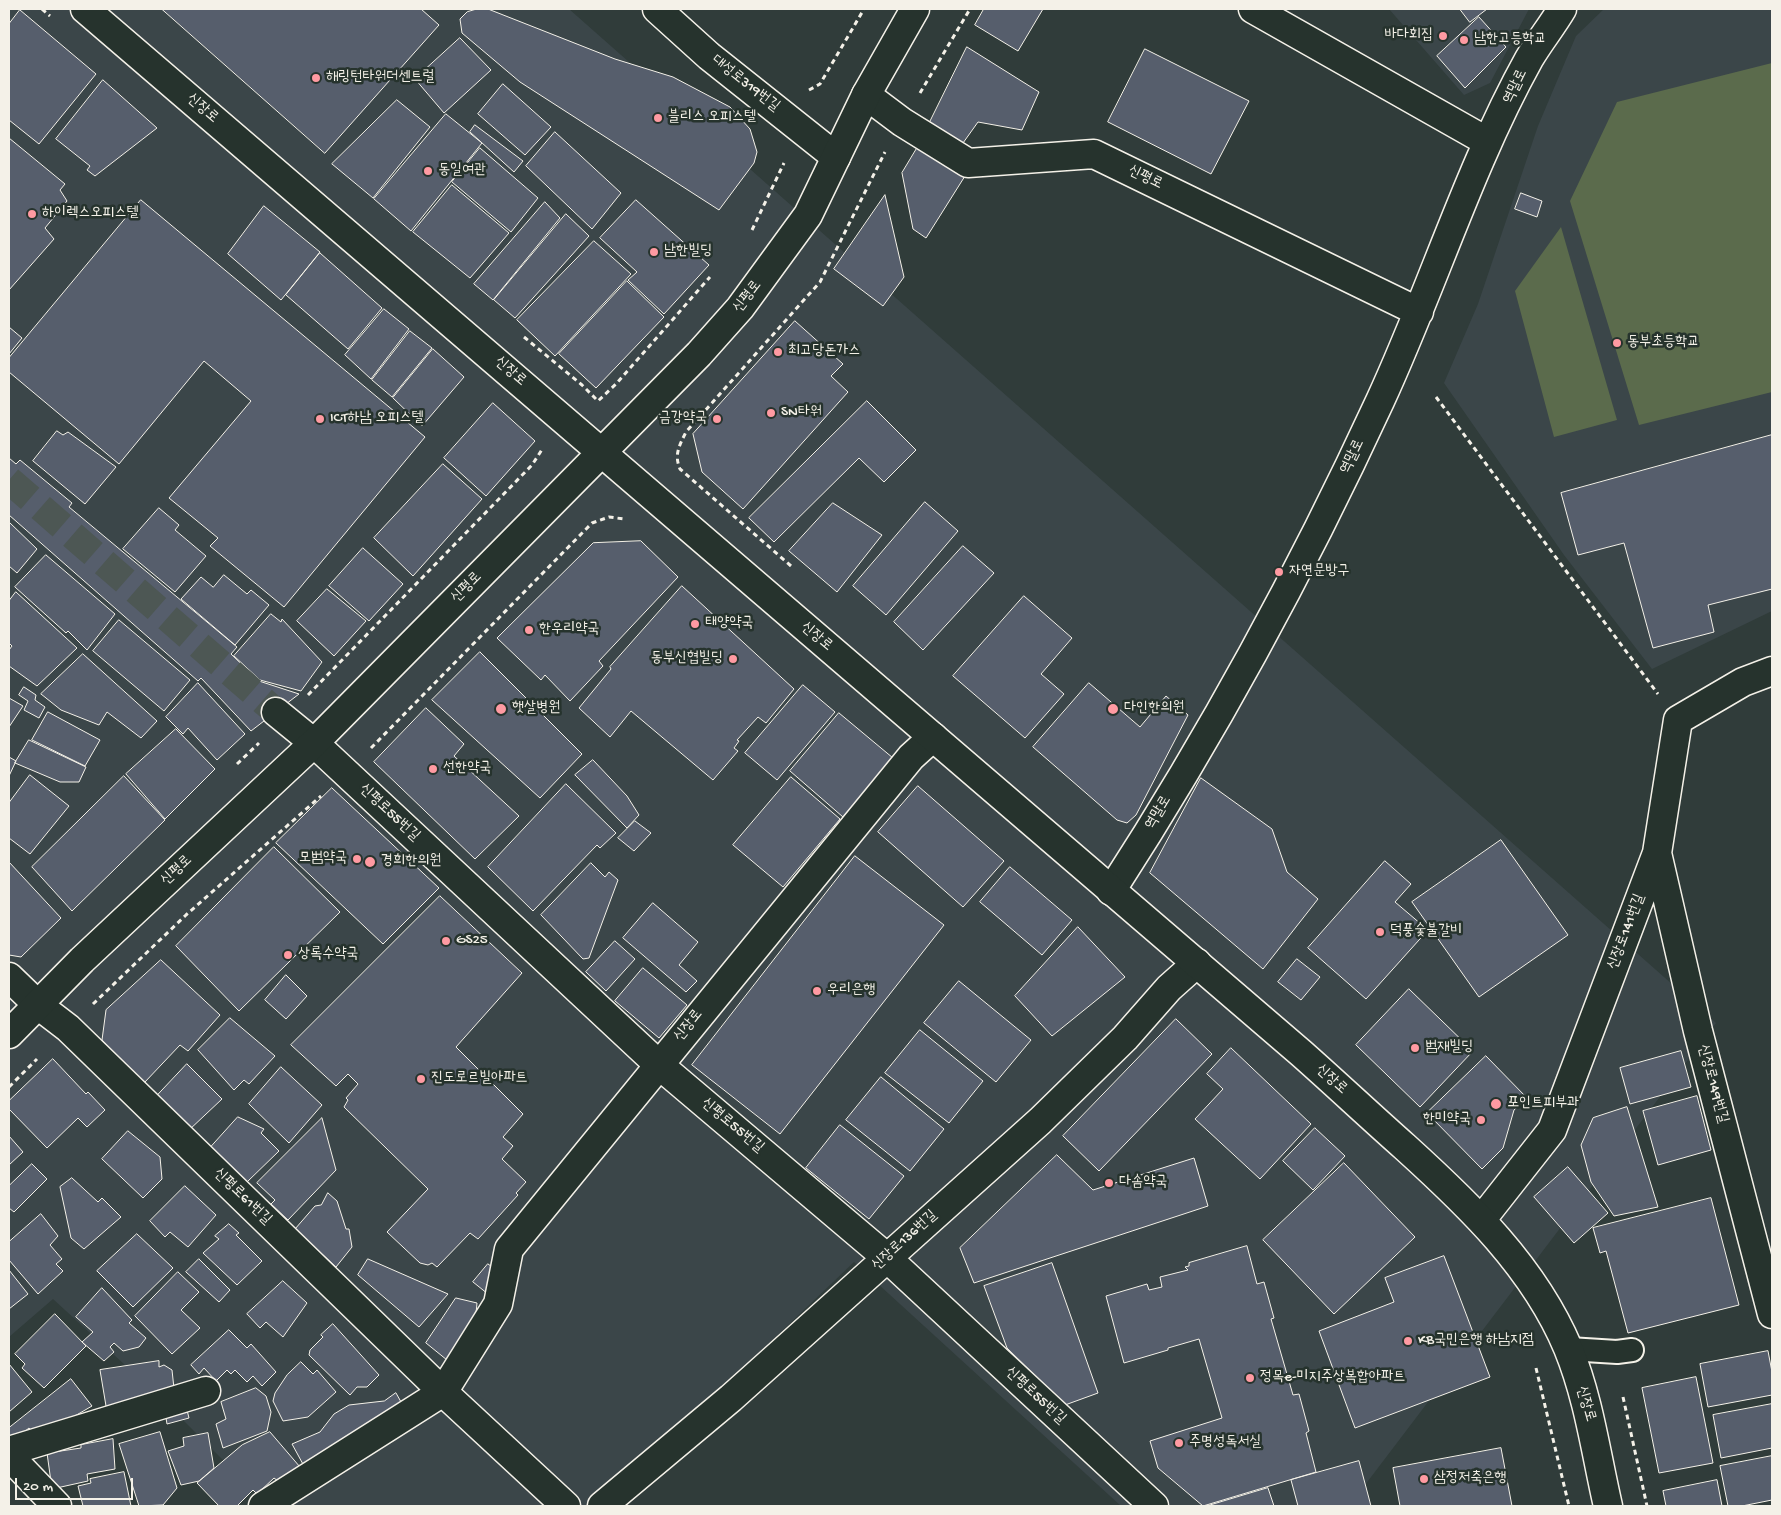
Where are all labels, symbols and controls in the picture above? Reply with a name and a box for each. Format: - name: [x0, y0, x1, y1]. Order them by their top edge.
- place label: 바다회집: [1385, 27, 1433, 45]
- marker: 바다회집: [1437, 30, 1449, 42]
- place label: 남한고등학교: [1474, 31, 1546, 49]
- marker: 남한고등학교: [1458, 34, 1470, 46]
- street label: 대성로319번길: [707, 52, 783, 116]
- street label: 역말로: [1500, 67, 1532, 107]
- place label: 해링턴타워더센트럴: [326, 69, 435, 87]
- marker: 해링턴타워더센트럴: [310, 72, 322, 84]
- street label: 신장로: [182, 90, 222, 128]
- place label: 블리스 오피스텔: [668, 109, 756, 127]
- marker: 블리스 오피스텔: [652, 112, 664, 124]
- place label: 동일여관: [438, 162, 486, 180]
- street label: 신평로: [1125, 162, 1165, 194]
- marker: 동일여관: [422, 165, 434, 177]
- place label: 하이렉스오피스텔: [42, 205, 139, 223]
- marker: 하이렉스오피스텔: [26, 208, 38, 220]
- place label: 남한빌딩: [664, 243, 712, 261]
- marker: 남한빌딩: [648, 246, 660, 258]
- street label: 신평로: [730, 277, 766, 317]
- place label: 동부초등학교: [1627, 334, 1699, 352]
- marker: 동부초등학교: [1611, 337, 1623, 349]
- place label: 최고당돈가스: [788, 343, 860, 361]
- marker: 최고당돈가스: [772, 346, 784, 358]
- street label: 신장로: [490, 353, 530, 391]
- place label: SN타워: [781, 404, 822, 422]
- marker: SN타워: [765, 407, 777, 419]
- place label: ICT하남 오피스텔: [330, 410, 423, 428]
- place label: 금강약국: [659, 410, 707, 428]
- marker: ICT하남 오피스텔: [314, 413, 326, 425]
- marker: 금강약국: [711, 413, 723, 425]
- street label: 역말로: [1337, 437, 1369, 477]
- place label: 자연문방구: [1289, 563, 1349, 581]
- marker: 자연문방구: [1273, 566, 1285, 578]
- street label: 신평로: [448, 569, 486, 607]
- place label: 태양약국: [705, 615, 753, 633]
- marker: 태양약국: [689, 618, 701, 630]
- street label: 신장로: [796, 618, 836, 656]
- place label: 한우리약국: [539, 621, 599, 639]
- marker: 한우리약국: [523, 624, 535, 636]
- place label: 동부신협빌딩: [651, 650, 723, 668]
- marker: 동부신협빌딩: [727, 653, 739, 665]
- place label: 햇살병원: [512, 700, 560, 718]
- place label: 다인한의원: [1124, 700, 1184, 718]
- marker: 햇살병원: [494, 702, 508, 716]
- marker: 다인한의원: [1106, 702, 1120, 716]
- place label: 선한약국: [443, 760, 491, 778]
- marker: 선한약국: [427, 763, 439, 775]
- street label: 신평로55번길: [355, 780, 423, 846]
- street label: 역말로: [1142, 793, 1176, 833]
- place label: 모범약국: [299, 850, 347, 868]
- street label: 신평로: [158, 852, 196, 890]
- marker: 모범약국: [351, 853, 363, 865]
- place label: 경희한의원: [381, 853, 441, 871]
- marker: 경희한의원: [363, 855, 377, 869]
- street label: 신장로141번길: [1604, 892, 1650, 972]
- place label: 덕풍숯불갈비: [1390, 923, 1462, 941]
- marker: 덕풍숯불갈비: [1374, 926, 1386, 938]
- place label: GS25: [456, 932, 488, 950]
- marker: GS25: [440, 935, 452, 947]
- place label: 상록수약국: [298, 946, 358, 964]
- marker: 상록수약국: [282, 949, 294, 961]
- place label: 우리은행: [827, 982, 875, 1000]
- marker: 우리은행: [811, 985, 823, 997]
- street label: 신장로: [671, 1006, 707, 1046]
- place label: 범재빌딩: [1425, 1039, 1473, 1057]
- marker: 범재빌딩: [1409, 1042, 1421, 1054]
- street label: 신장로149번길: [1693, 1043, 1731, 1125]
- street label: 신장로: [1312, 1061, 1350, 1099]
- place label: 진도로르빌아파트: [431, 1070, 528, 1088]
- marker: 진도로르빌아파트: [415, 1073, 427, 1085]
- street label: 신평로55번길: [697, 1095, 767, 1157]
- place label: 포인트피부과: [1507, 1095, 1579, 1113]
- marker: 포인트피부과: [1489, 1097, 1503, 1111]
- place label: 한미약국: [1423, 1111, 1471, 1129]
- marker: 한미약국: [1475, 1114, 1487, 1126]
- street label: 신평로61번길: [209, 1165, 275, 1229]
- place label: 다솜약국: [1119, 1174, 1167, 1192]
- marker: 다솜약국: [1103, 1177, 1115, 1189]
- street label: 신장로136번길: [869, 1207, 941, 1275]
- place label: KB국민은행 하남지점: [1418, 1332, 1534, 1350]
- marker: KB국민은행 하남지점: [1402, 1335, 1414, 1347]
- street label: 신평로55번길: [1001, 1363, 1069, 1429]
- place label: 정목e-미지주상복합아파트: [1260, 1369, 1405, 1387]
- marker: 정목e-미지주상복합아파트: [1244, 1372, 1256, 1384]
- street label: 신장로: [1571, 1384, 1599, 1424]
- place label: 주명성독서실: [1189, 1434, 1261, 1452]
- marker: 주명성독서실: [1173, 1437, 1185, 1449]
- scale bar: [18, 1468, 135, 1500]
- place label: 삼정저축은행: [1434, 1470, 1506, 1488]
- marker: 삼정저축은행: [1418, 1473, 1430, 1485]
- text: 20 m: [23, 1478, 53, 1496]

